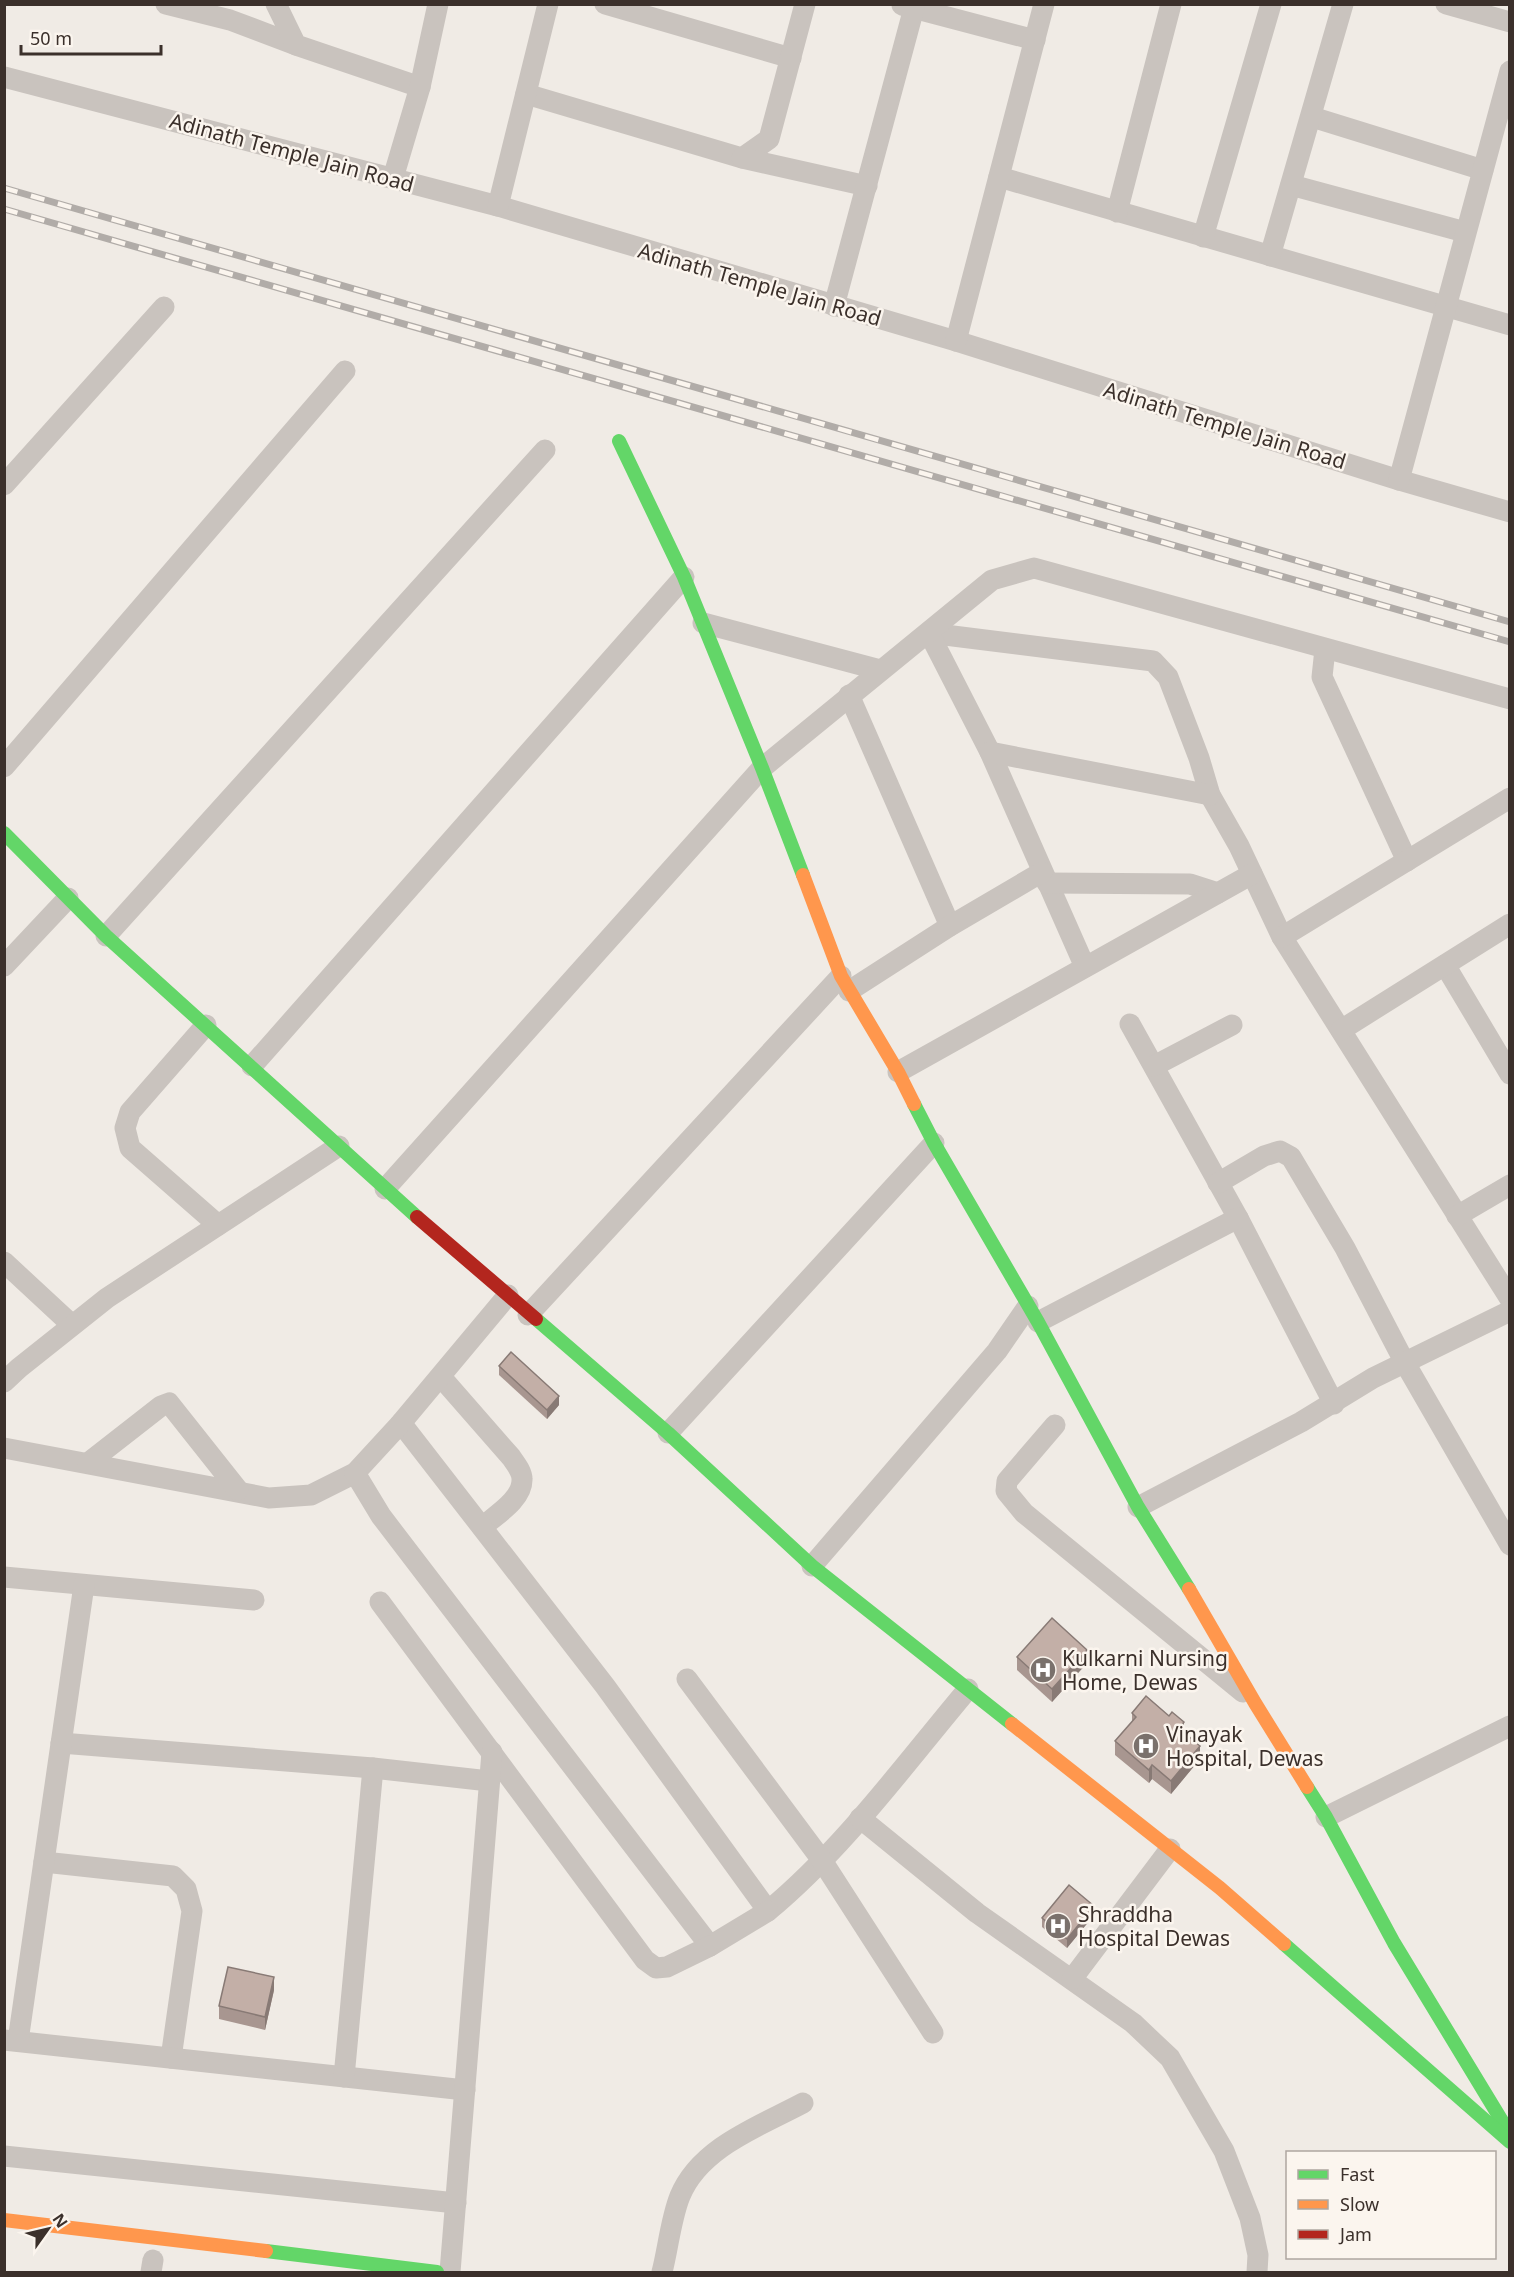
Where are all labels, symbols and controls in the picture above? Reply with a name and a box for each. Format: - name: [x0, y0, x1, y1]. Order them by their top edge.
- scale bar: [21, 18, 160, 56]
- text: 50 m: [30, 26, 72, 50]
- street label: Adinath Temple Jain Road: [167, 106, 417, 198]
- street label: Adinath Temple Jain Road: [635, 236, 885, 332]
- street label: Adinath Temple Jain Road: [1101, 375, 1349, 475]
- place label: Kulkarni Nursing Home, Dewas: [1062, 1644, 1228, 1696]
- hospital icon: Kulkarni Nursing Home, Dewas: [1028, 1655, 1058, 1685]
- place label: Vinayak Hospital, Dewas: [1166, 1720, 1324, 1772]
- hospital icon: Vinayak Hospital, Dewas: [1131, 1731, 1161, 1761]
- place label: Shraddha Hospital Dewas: [1078, 1900, 1230, 1952]
- hospital icon: Shraddha Hospital Dewas: [1043, 1911, 1073, 1941]
- legend: [1286, 2151, 1496, 2259]
- text: Fast: [1340, 2162, 1375, 2186]
- text: Slow: [1340, 2192, 1379, 2216]
- north arrow: [18, 2199, 78, 2259]
- text: N: [48, 2209, 73, 2232]
- text: Jam: [1338, 2222, 1372, 2246]

